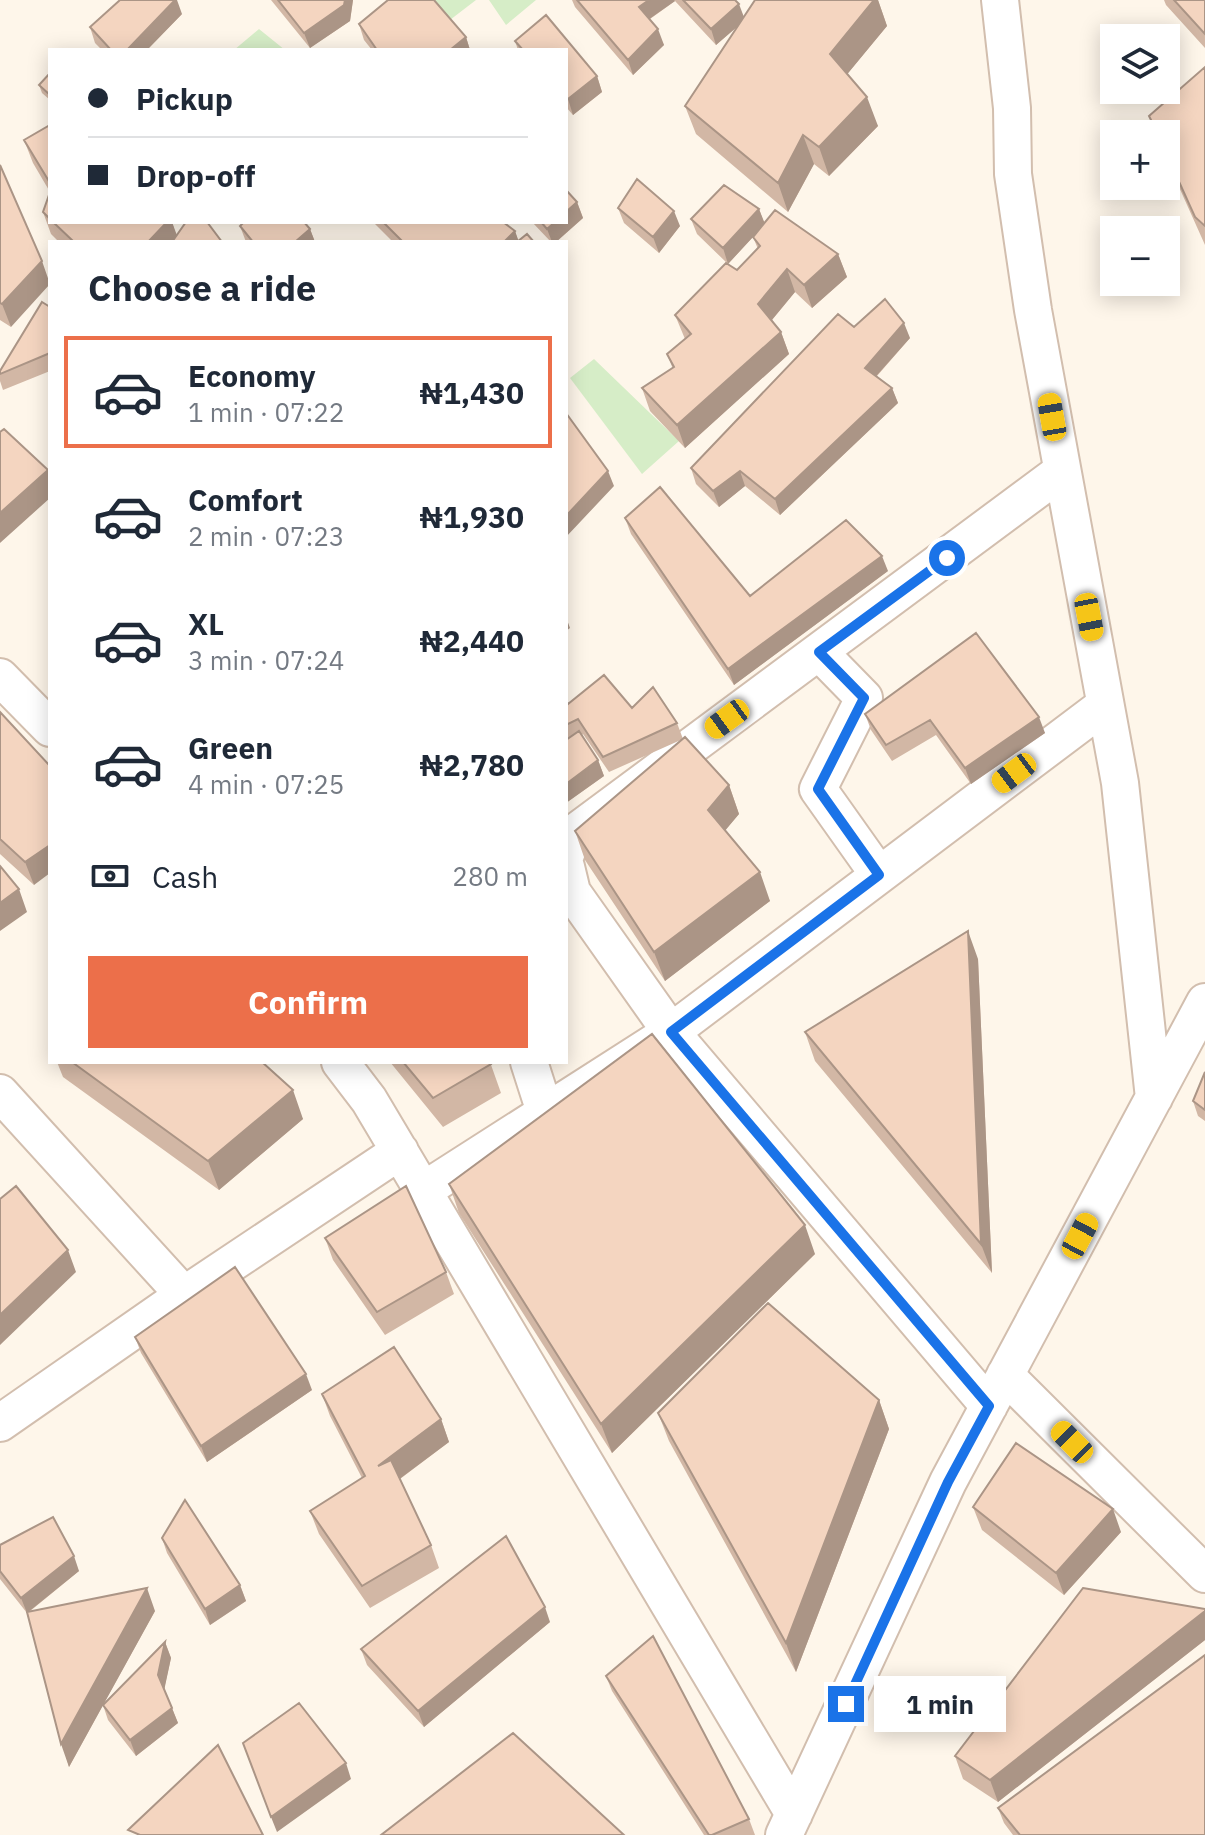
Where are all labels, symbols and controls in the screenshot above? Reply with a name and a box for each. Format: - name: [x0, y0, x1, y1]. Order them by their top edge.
- map controls: [1100, 24, 1180, 296]
- button: layers: [1100, 24, 1180, 104]
- text: Pickup: [136, 79, 233, 118]
- button: +: [1100, 120, 1180, 200]
- text: Drop-off: [136, 156, 255, 195]
- button: −: [1100, 216, 1180, 296]
- text: Choose a ride: [88, 264, 316, 311]
- icon: car: [92, 356, 164, 428]
- text: Economy: [188, 356, 316, 395]
- text: ₦1,430: [419, 373, 524, 412]
- car: [1036, 391, 1068, 443]
- text: 1 min · 07:22: [188, 395, 344, 429]
- icon: car: [92, 480, 164, 552]
- text: Comfort: [188, 480, 303, 519]
- text: ₦1,930: [419, 497, 524, 536]
- text: 2 min · 07:23: [188, 519, 344, 553]
- route start: [929, 540, 965, 576]
- car: [1073, 591, 1105, 643]
- icon: car: [92, 604, 164, 676]
- text: XL: [188, 604, 224, 643]
- text: ₦2,440: [419, 621, 524, 660]
- text: 3 min · 07:24: [188, 643, 344, 677]
- car: [701, 695, 753, 743]
- icon: car: [92, 728, 164, 800]
- text: Green: [188, 728, 273, 767]
- text: ₦2,780: [419, 745, 524, 784]
- car: [988, 749, 1040, 797]
- text: 4 min · 07:25: [188, 767, 344, 801]
- icon: cash: [88, 854, 132, 898]
- text: Cash: [152, 857, 218, 896]
- text: 280 m: [452, 859, 528, 893]
- button: Confirm: [88, 956, 528, 1048]
- car: [1058, 1209, 1102, 1263]
- car: [1047, 1417, 1097, 1467]
- callout: 1 min: [874, 1676, 1006, 1732]
- route end: [828, 1686, 864, 1722]
- text: 1 min: [906, 1687, 974, 1721]

